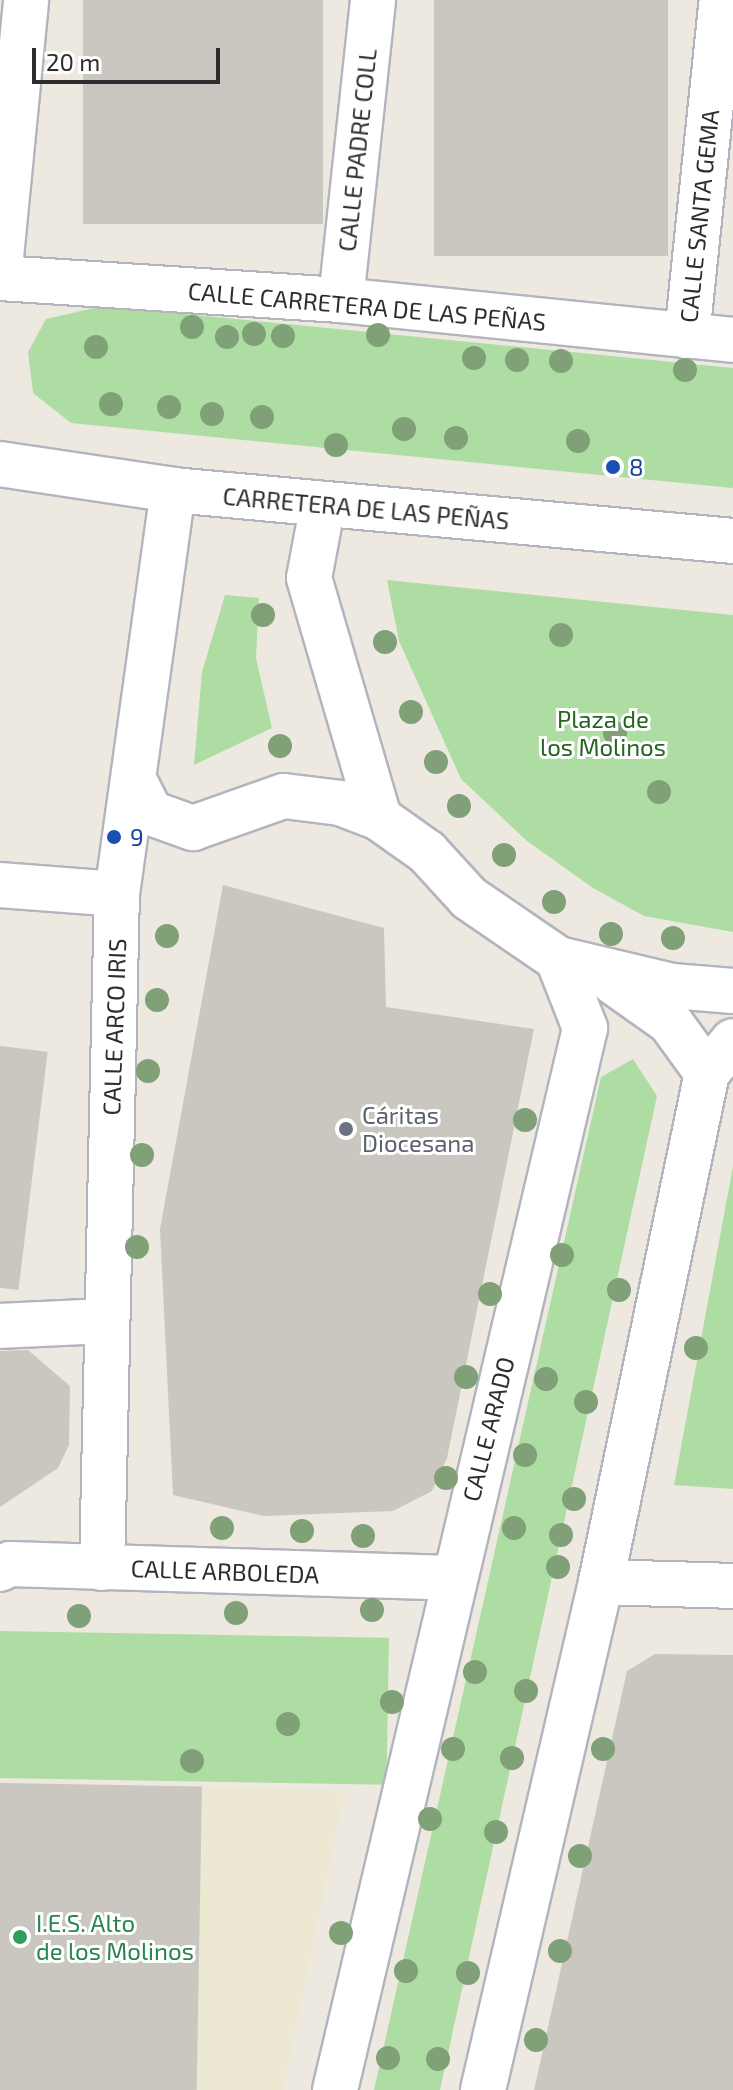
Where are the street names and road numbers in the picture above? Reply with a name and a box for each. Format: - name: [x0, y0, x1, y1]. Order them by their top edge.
- street label: CALLE PADRE COLL: [332, 47, 382, 253]
- street label: CALLE SANTA GEMA: [673, 108, 725, 324]
- street label: CALLE CARRETERA DE LAS PEÑAS: [186, 276, 548, 336]
- street label: CARRETERA DE LAS PEÑAS: [221, 481, 511, 535]
- street label: CALLE ARCO IRIS: [97, 938, 131, 1116]
- street label: CALLE ARADO: [456, 1353, 520, 1505]
- street label: CALLE ARBOLEDA: [130, 1553, 320, 1589]

